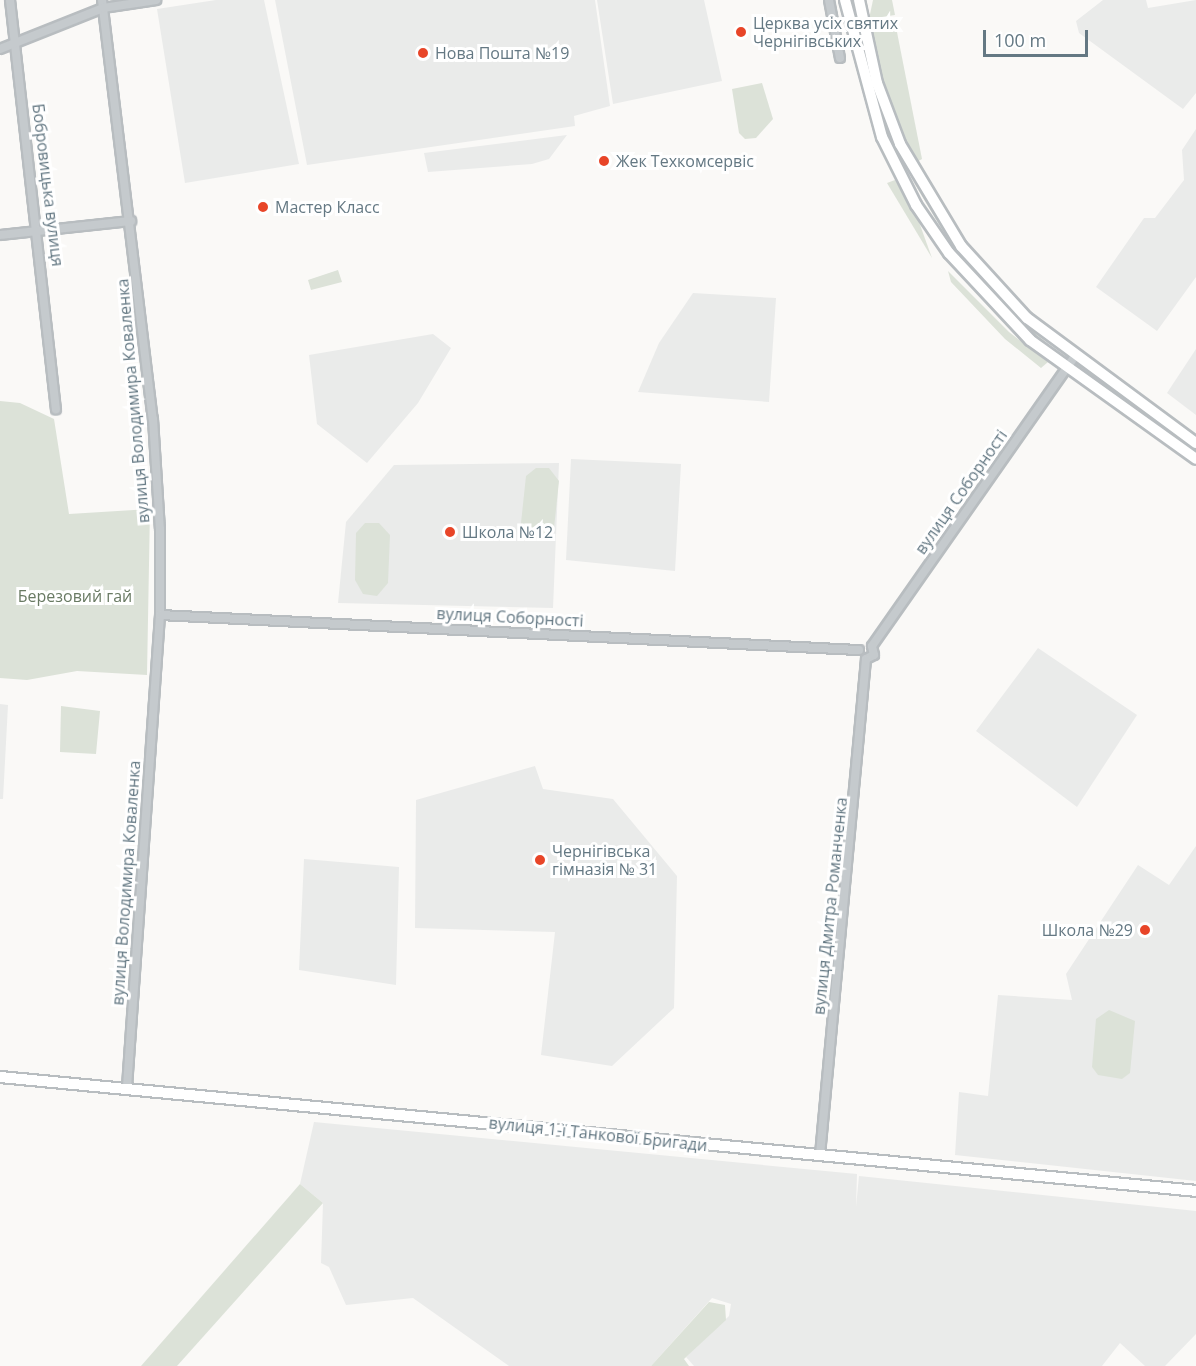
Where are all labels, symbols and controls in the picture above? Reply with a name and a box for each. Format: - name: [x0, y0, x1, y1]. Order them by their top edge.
- place label: Церква усіх святих Чернігівських: [753, 13, 898, 51]
- scale bar: [986, 18, 1091, 56]
- marker: Церква усіх святих Чернігівських: [734, 25, 748, 39]
- text: 100 m: [994, 28, 1046, 52]
- place label: Нова Пошта №19: [435, 43, 569, 63]
- marker: Нова Пошта №19: [416, 46, 430, 60]
- street label: Бобровицька вулиця: [28, 103, 68, 267]
- place label: Жек Техкомсервіс: [616, 151, 754, 171]
- marker: Жек Техкомсервіс: [597, 154, 611, 168]
- place label: Мастер Класс: [275, 197, 380, 217]
- marker: Мастер Класс: [256, 200, 270, 214]
- street label: вулиця Володимира Коваленка: [113, 278, 153, 524]
- street label: вулиця Соборності: [911, 426, 1011, 558]
- place label: Школа №12: [462, 522, 553, 542]
- marker: Школа №12: [443, 525, 457, 539]
- park label: Березовий гай: [18, 586, 132, 606]
- street label: вулиця Соборності: [436, 604, 584, 630]
- street label: вулиця Володимира Коваленка: [108, 760, 144, 1006]
- street label: вулиця Дмитра Романченка: [809, 796, 851, 1016]
- place label: Чернігівська гімназія № 31: [552, 841, 657, 879]
- marker: Чернігівська гімназія № 31: [533, 853, 547, 867]
- place label: Школа №29: [1042, 920, 1133, 940]
- marker: Школа №29: [1138, 923, 1152, 937]
- street label: вулиця 1-ї Танкової Бригади: [488, 1113, 708, 1155]

